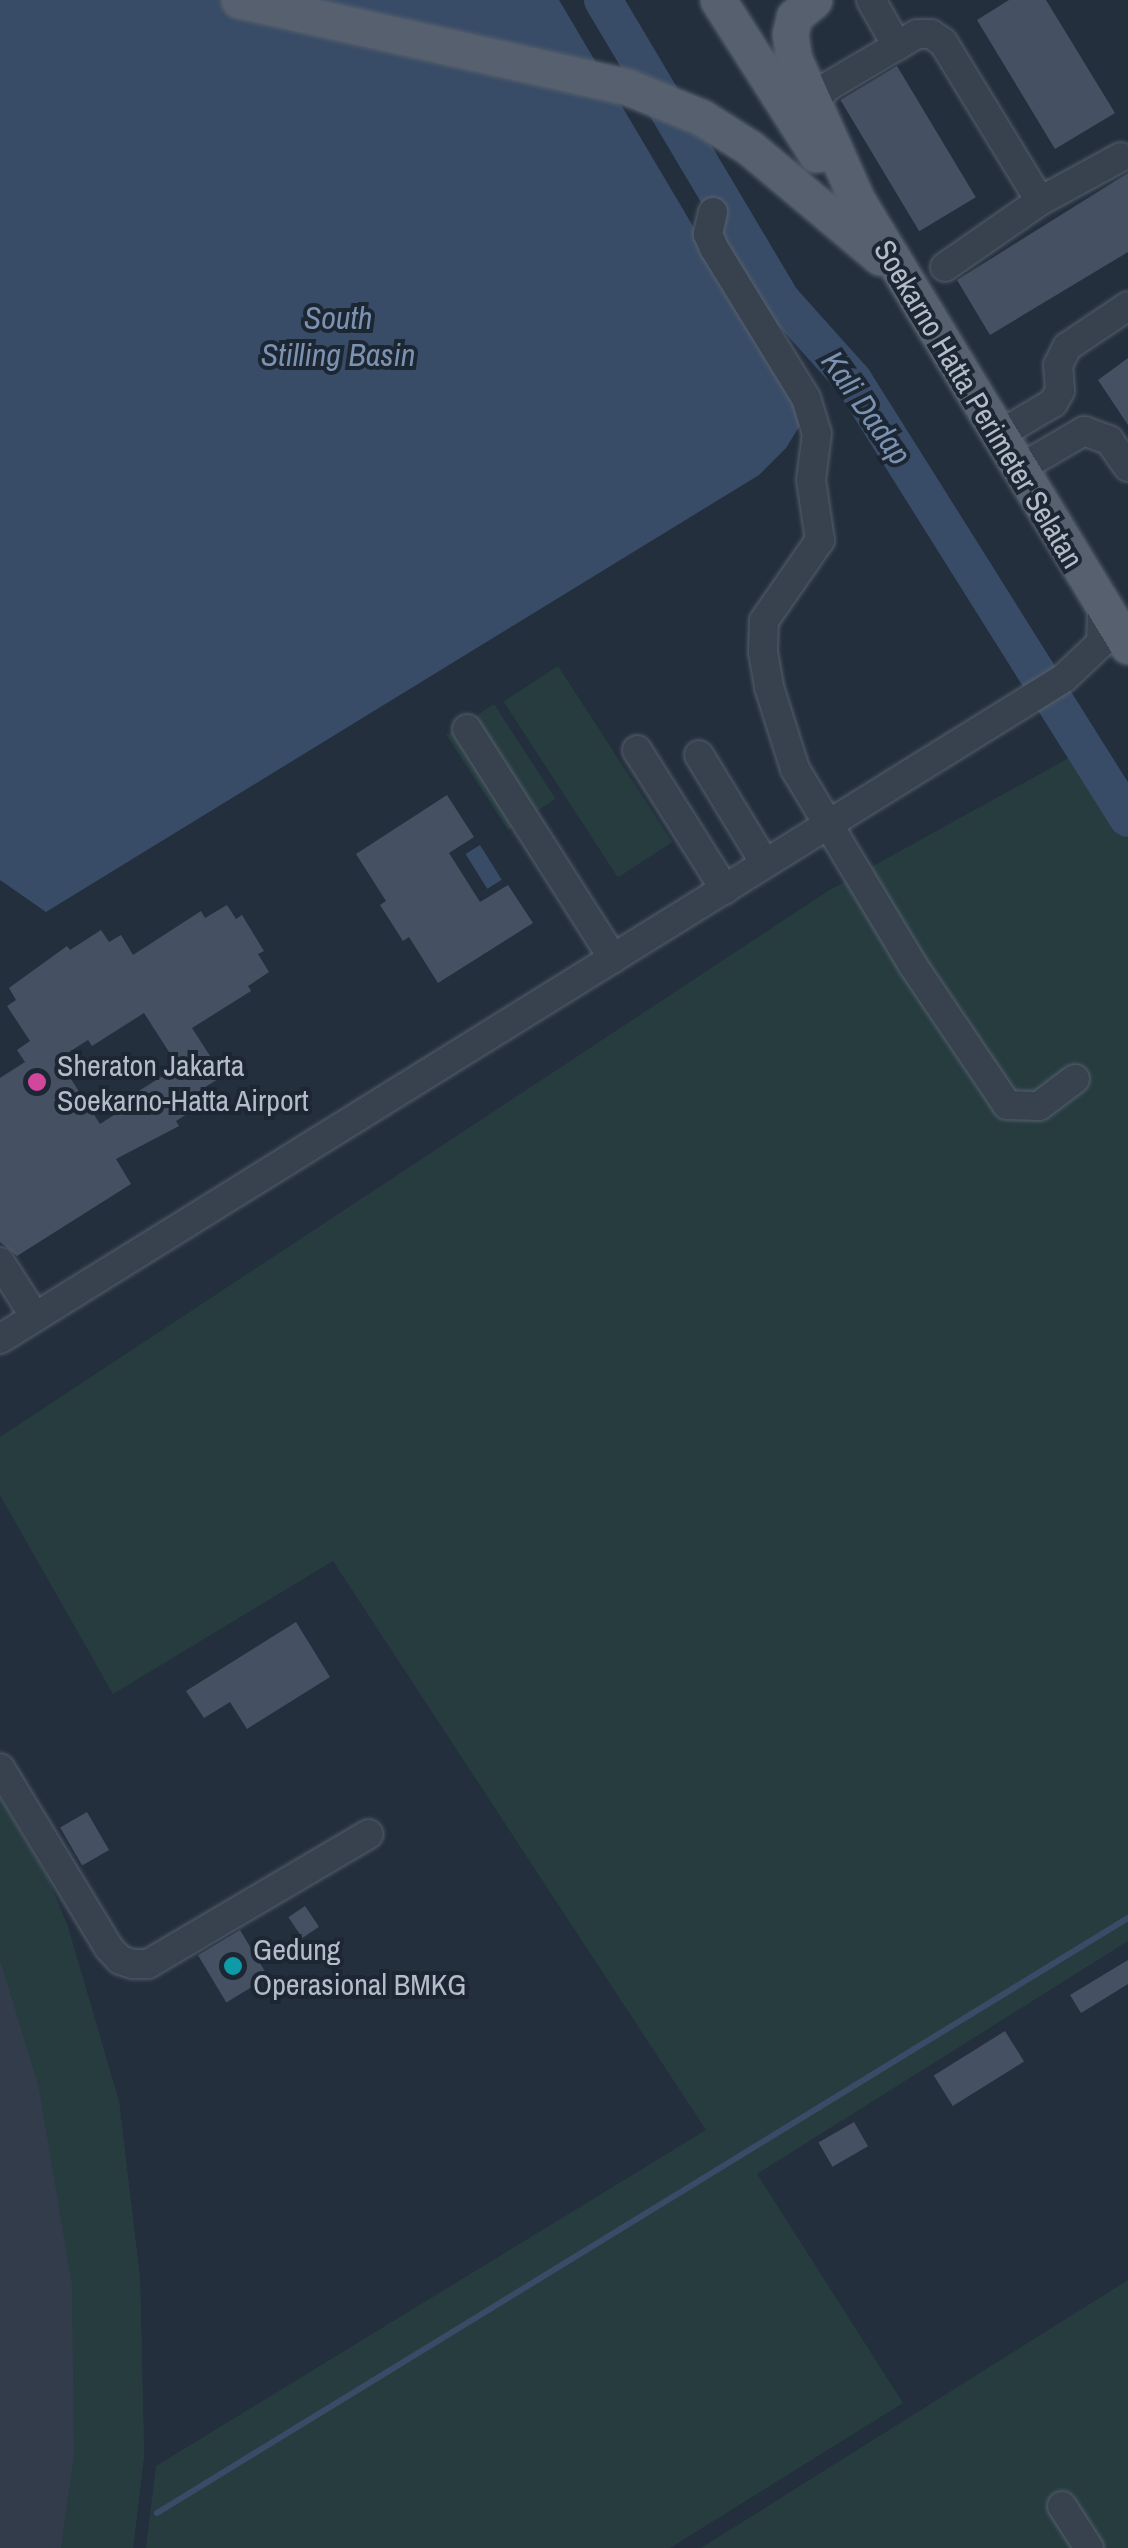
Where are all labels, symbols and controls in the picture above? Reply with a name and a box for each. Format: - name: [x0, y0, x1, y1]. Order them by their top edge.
- street label: Soekarno Hatta Perimeter Selatan: [867, 234, 1091, 574]
- water label: South Stilling Basin: [261, 300, 415, 375]
- water label: Kali Dadap: [813, 344, 919, 472]
- place label: Sheraton Jakarta Soekarno-Hatta Airport: [57, 1047, 310, 1118]
- marker: Sheraton Jakarta Soekarno-Hatta Airport: [26, 1071, 48, 1093]
- place label: Gedung Operasional BMKG: [253, 1931, 466, 2002]
- marker: Gedung Operasional BMKG: [222, 1955, 244, 1977]

